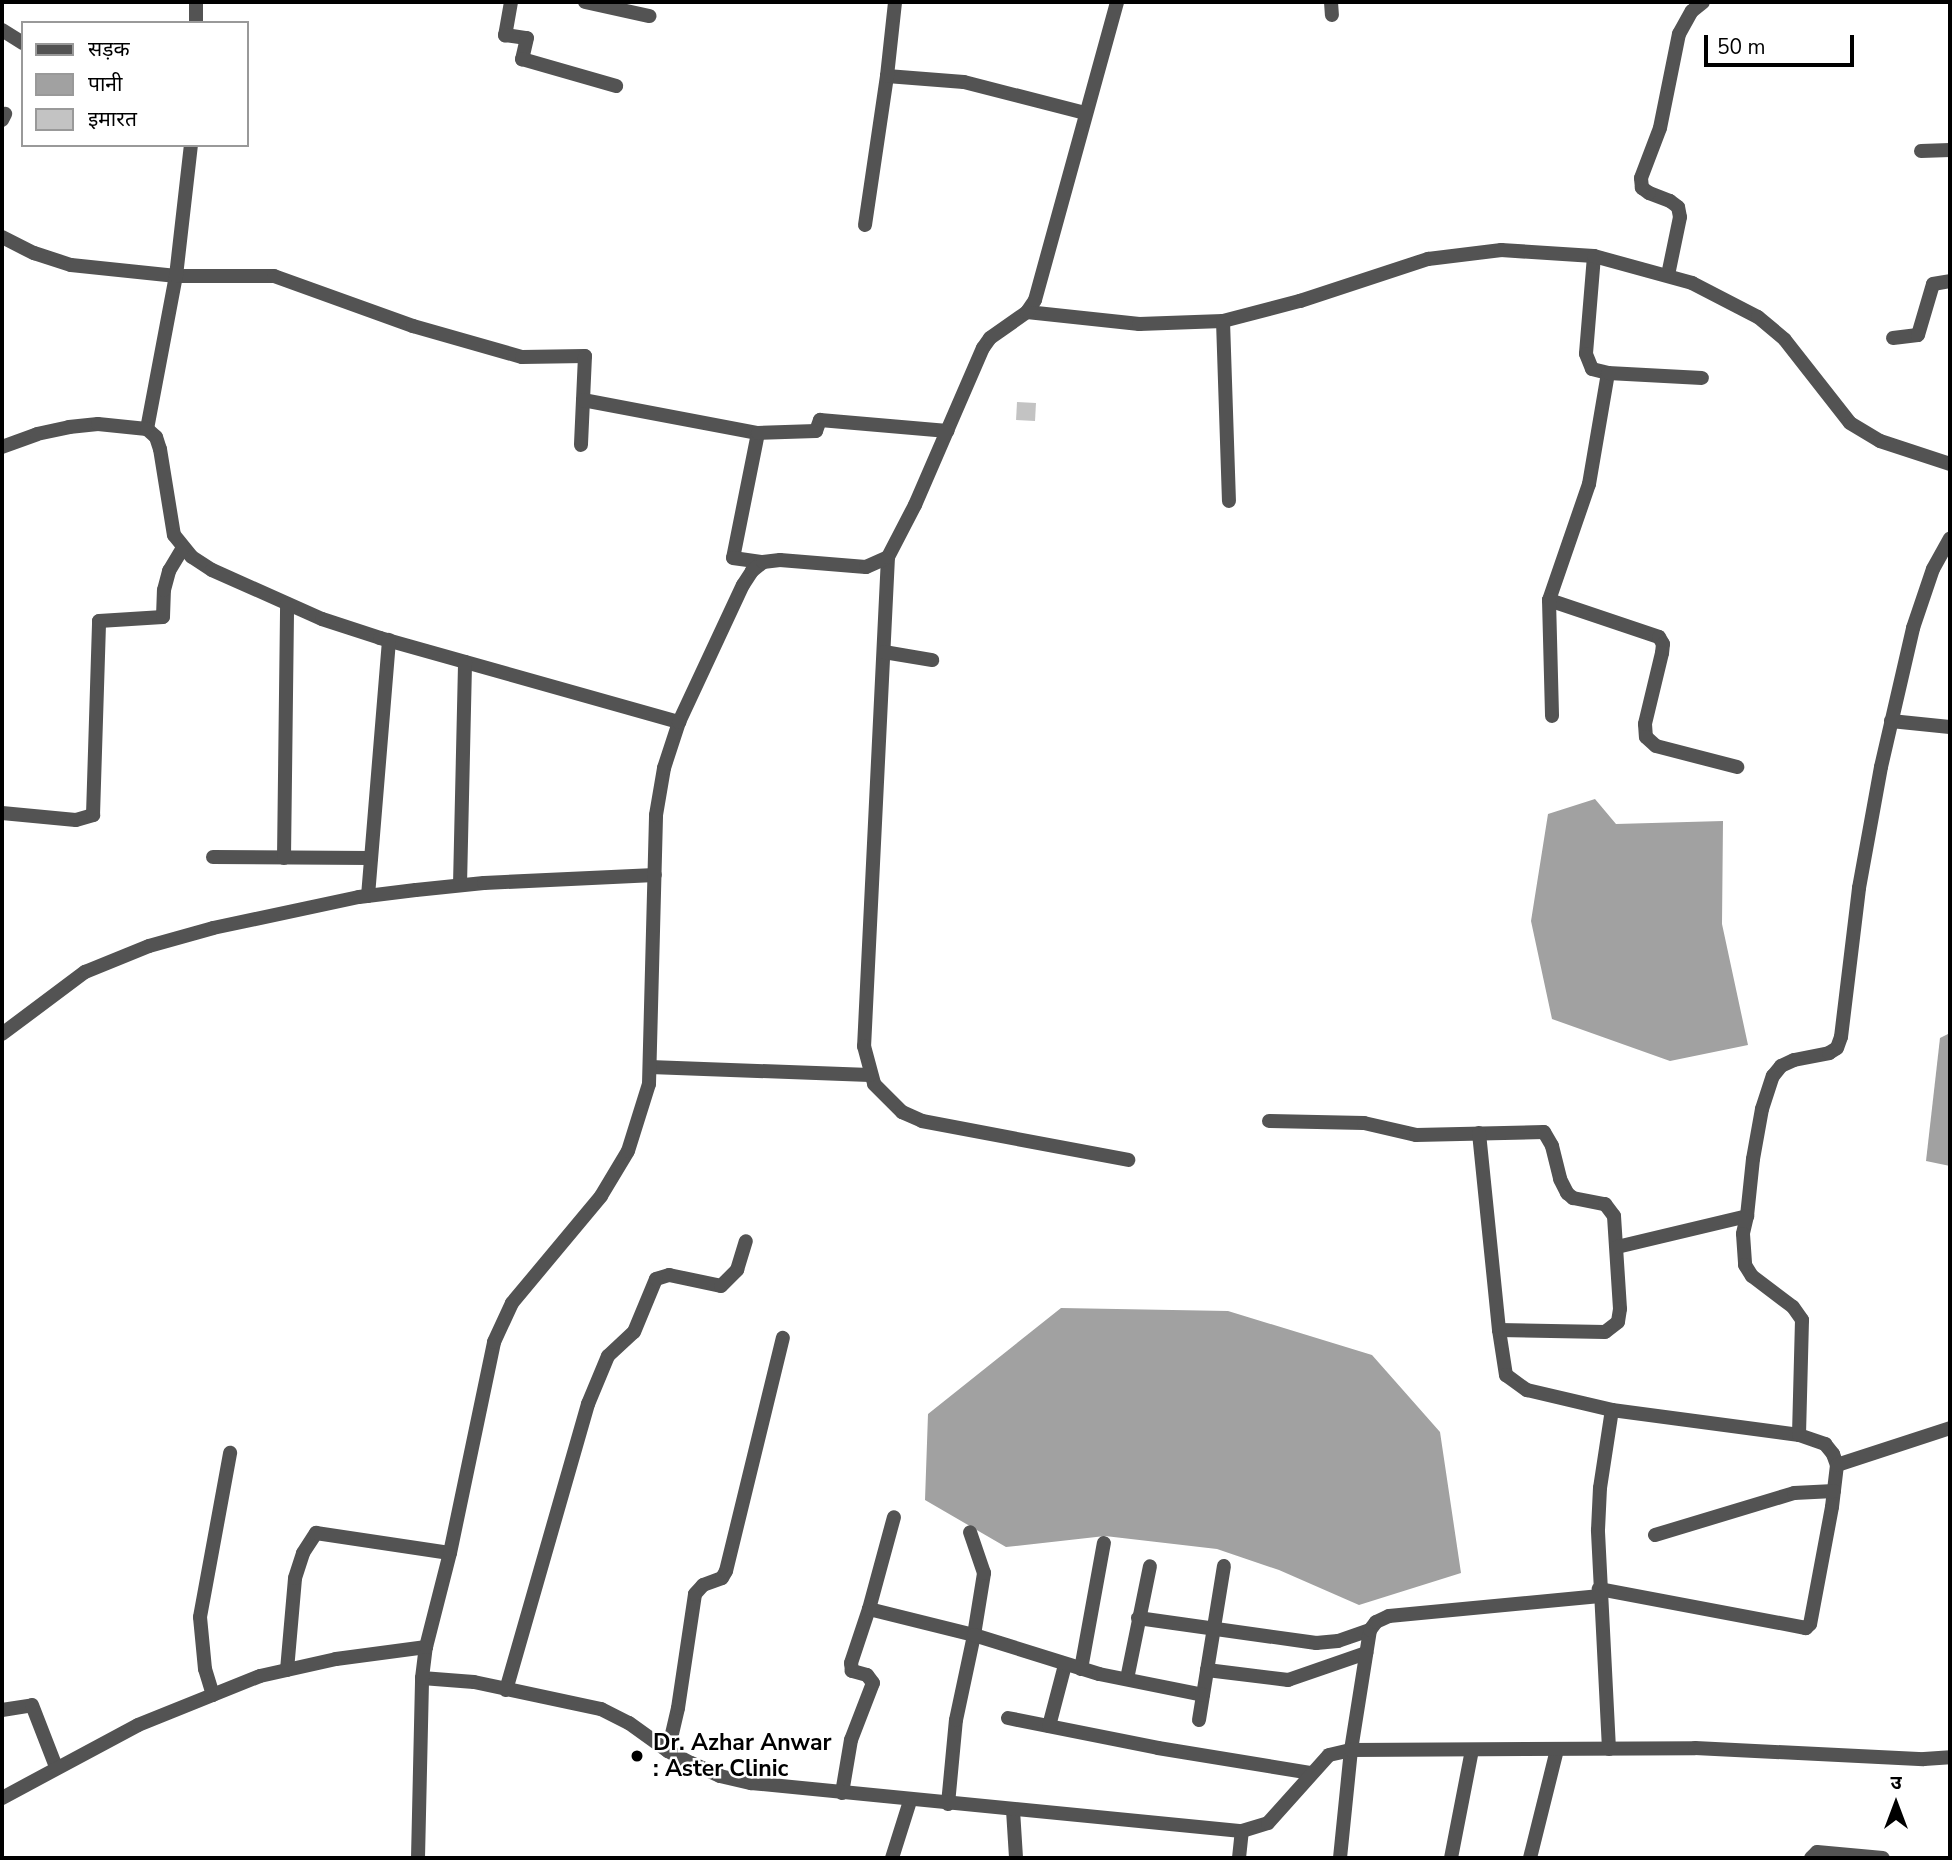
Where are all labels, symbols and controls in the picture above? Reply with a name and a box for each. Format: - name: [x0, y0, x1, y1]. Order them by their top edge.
- legend: [21, 21, 248, 147]
- scale bar: [1707, 21, 1857, 65]
- text: 50 m: [1717, 33, 1766, 61]
- text: सड़क: [88, 35, 130, 63]
- text: पानी: [88, 70, 122, 98]
- text: इमारत: [88, 105, 137, 133]
- place label: Dr. Azhar Anwar : Aster Clinic: [653, 1729, 832, 1783]
- marker: Dr. Azhar Anwar : Aster Clinic: [627, 1746, 647, 1766]
- north arrow: [1861, 1769, 1931, 1839]
- text: उ: [1890, 1770, 1902, 1796]

